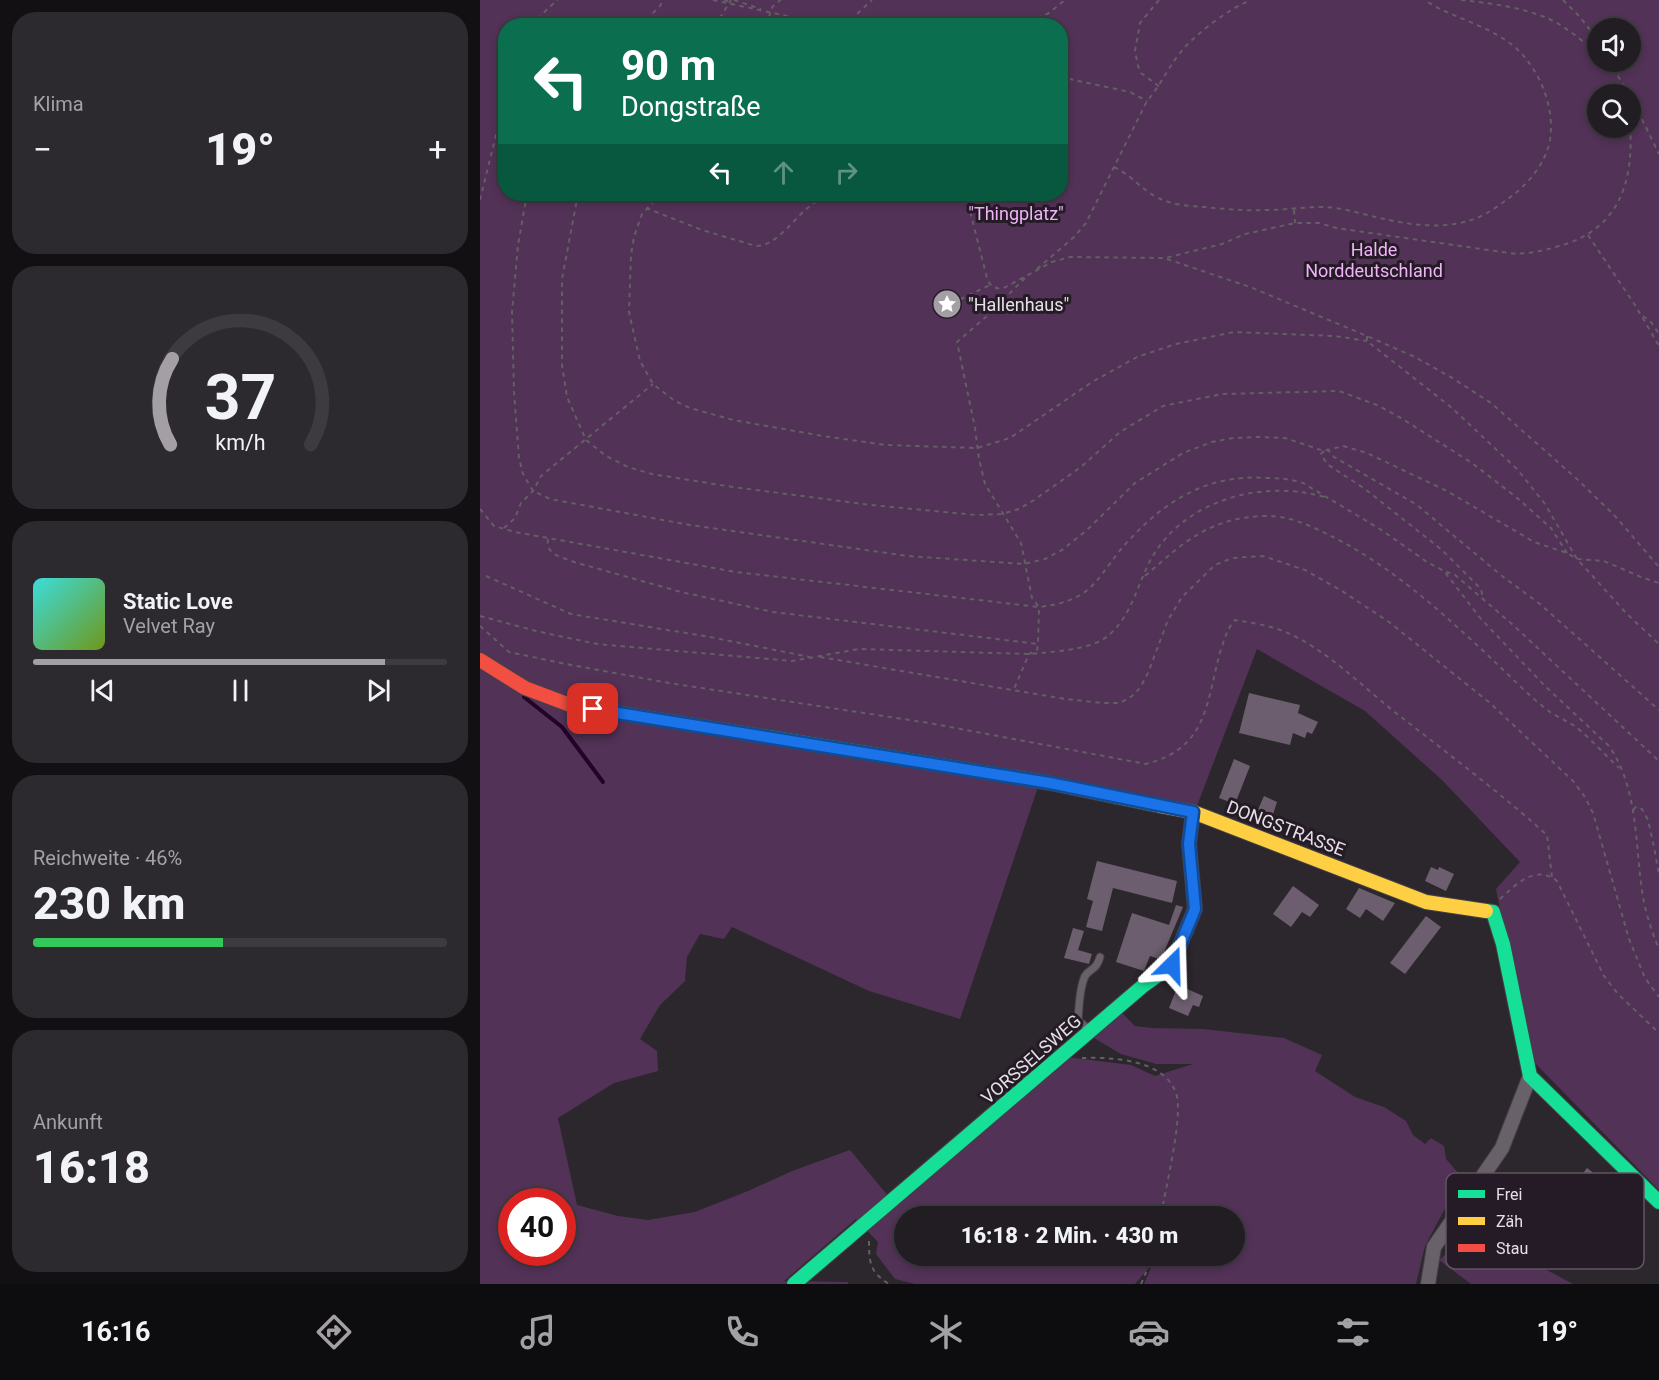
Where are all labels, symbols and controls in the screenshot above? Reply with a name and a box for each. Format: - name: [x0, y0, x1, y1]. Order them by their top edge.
- map controls: [1587, 18, 1641, 138]
- button: sound: [1587, 18, 1641, 72]
- text: 90 m: [621, 41, 716, 90]
- icon: left: [522, 42, 600, 120]
- button: search: [1587, 84, 1641, 138]
- text: Dongstraße: [621, 91, 761, 123]
- text: Klima: [33, 92, 84, 116]
- text: 19°: [205, 123, 275, 176]
- text: −: [33, 130, 52, 169]
- text: +: [428, 130, 447, 169]
- icon: left: [704, 156, 737, 189]
- icon: ahead: [767, 156, 800, 189]
- icon: right: [830, 156, 863, 189]
- park label: "Thingplatz": [968, 203, 1064, 224]
- park label: Halde Norddeutschland: [1305, 239, 1443, 281]
- place icon: "Hallenhaus": [931, 288, 963, 320]
- place label: "Hallenhaus": [968, 294, 1069, 315]
- text: 37: [204, 361, 276, 434]
- text: km/h: [215, 430, 265, 455]
- text: Static Love: [123, 589, 233, 614]
- text: Velvet Ray: [123, 614, 215, 638]
- icon: previous: [86, 674, 119, 707]
- icon: pause: [224, 674, 257, 707]
- icon: next: [362, 674, 395, 707]
- pin: [567, 683, 618, 734]
- icon: arrive: [576, 692, 609, 725]
- street label: DONGSTRASSE: [1224, 796, 1348, 860]
- text: Reichweite · 46%: [33, 846, 182, 870]
- text: 230 km: [33, 877, 185, 930]
- position arrow: [1140, 933, 1204, 997]
- street label: VORSSELSWEG: [977, 1010, 1085, 1108]
- text: Ankunft: [33, 1110, 103, 1134]
- text: 16:18: [33, 1141, 150, 1194]
- legend: [1446, 1173, 1644, 1269]
- text: Frei: [1496, 1185, 1522, 1204]
- speed limit sign: 40: [498, 1188, 576, 1266]
- text: Zäh: [1496, 1212, 1523, 1231]
- text: 16:18 · 2 Min. · 430 m: [961, 1223, 1178, 1248]
- text: Stau: [1496, 1239, 1528, 1258]
- icon: directions: [313, 1311, 355, 1353]
- icon: music: [517, 1311, 559, 1353]
- icon: phone: [721, 1311, 763, 1353]
- icon: climate: [925, 1311, 967, 1353]
- icon: car: [1128, 1311, 1170, 1353]
- icon: filters: [1332, 1311, 1374, 1353]
- text: 16:16: [81, 1316, 151, 1348]
- text: 19°: [1536, 1316, 1578, 1348]

